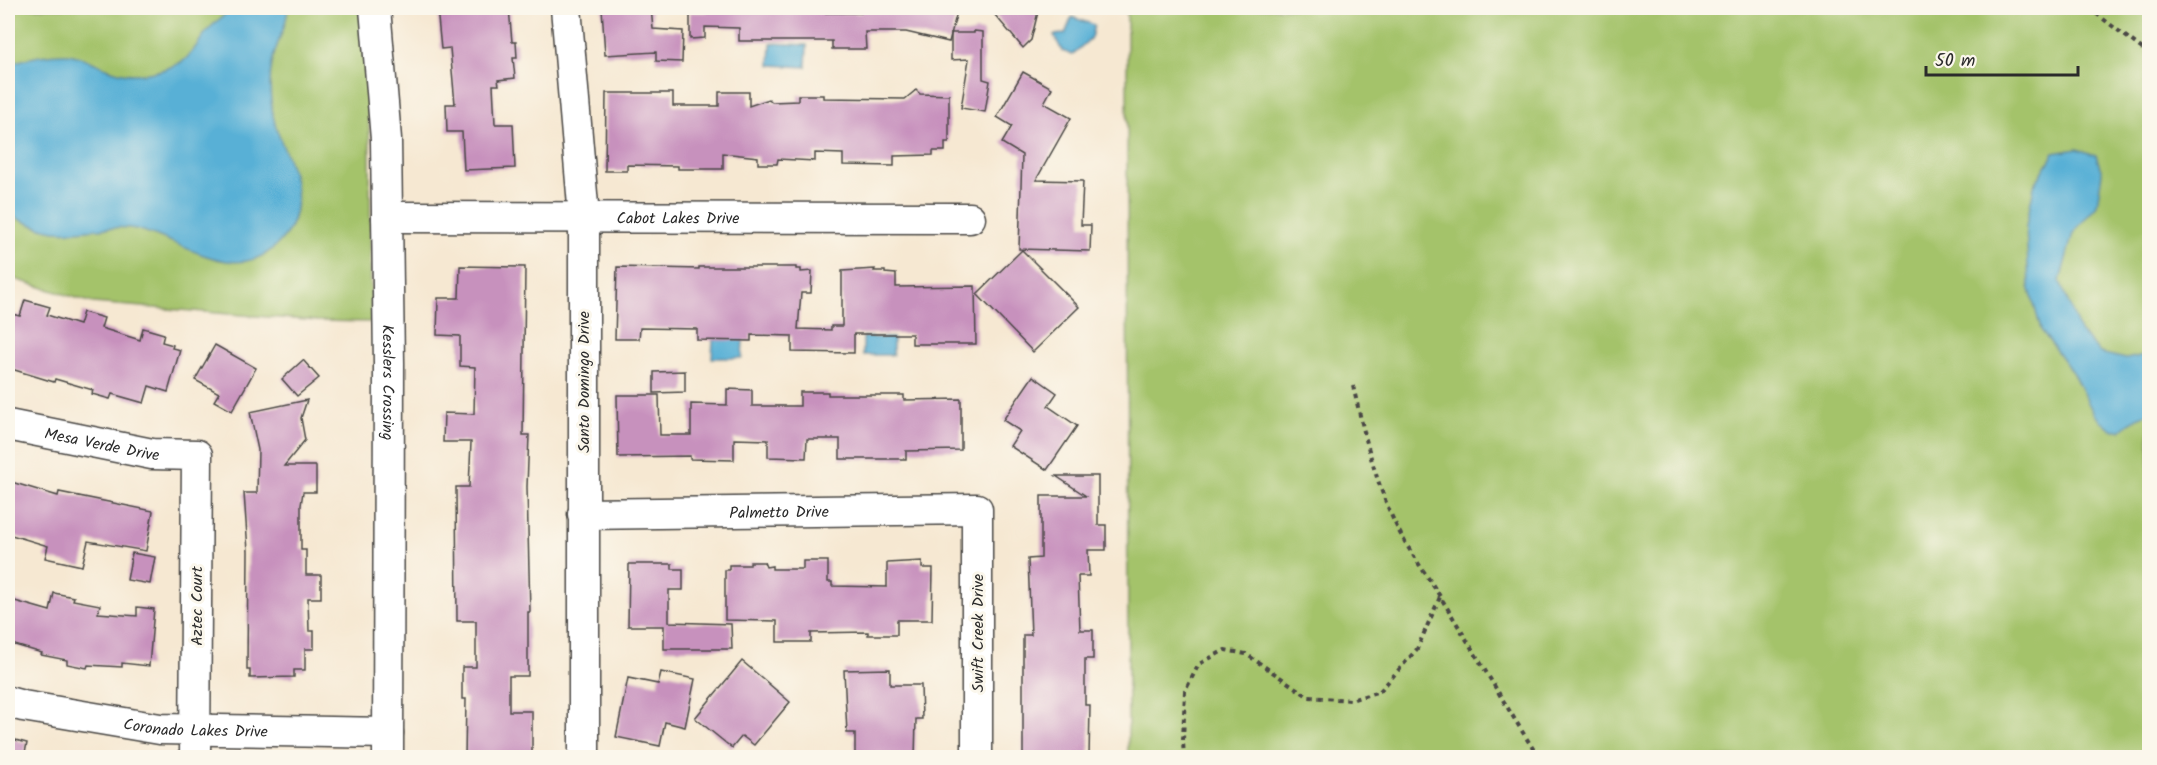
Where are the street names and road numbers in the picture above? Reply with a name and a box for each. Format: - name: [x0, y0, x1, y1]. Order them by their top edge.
- street label: Cabot Lakes Drive: [616, 206, 740, 232]
- street label: Santo Domingo Drive: [572, 311, 597, 453]
- street label: Kesslers Crossing: [374, 325, 400, 440]
- street label: Mesa Verde Drive: [42, 422, 160, 468]
- street label: Palmetto Drive: [729, 500, 829, 526]
- street label: Aztec Court: [185, 565, 210, 646]
- street label: Swift Creek Drive: [966, 574, 991, 692]
- street label: Coronado Lakes Drive: [121, 712, 268, 745]

